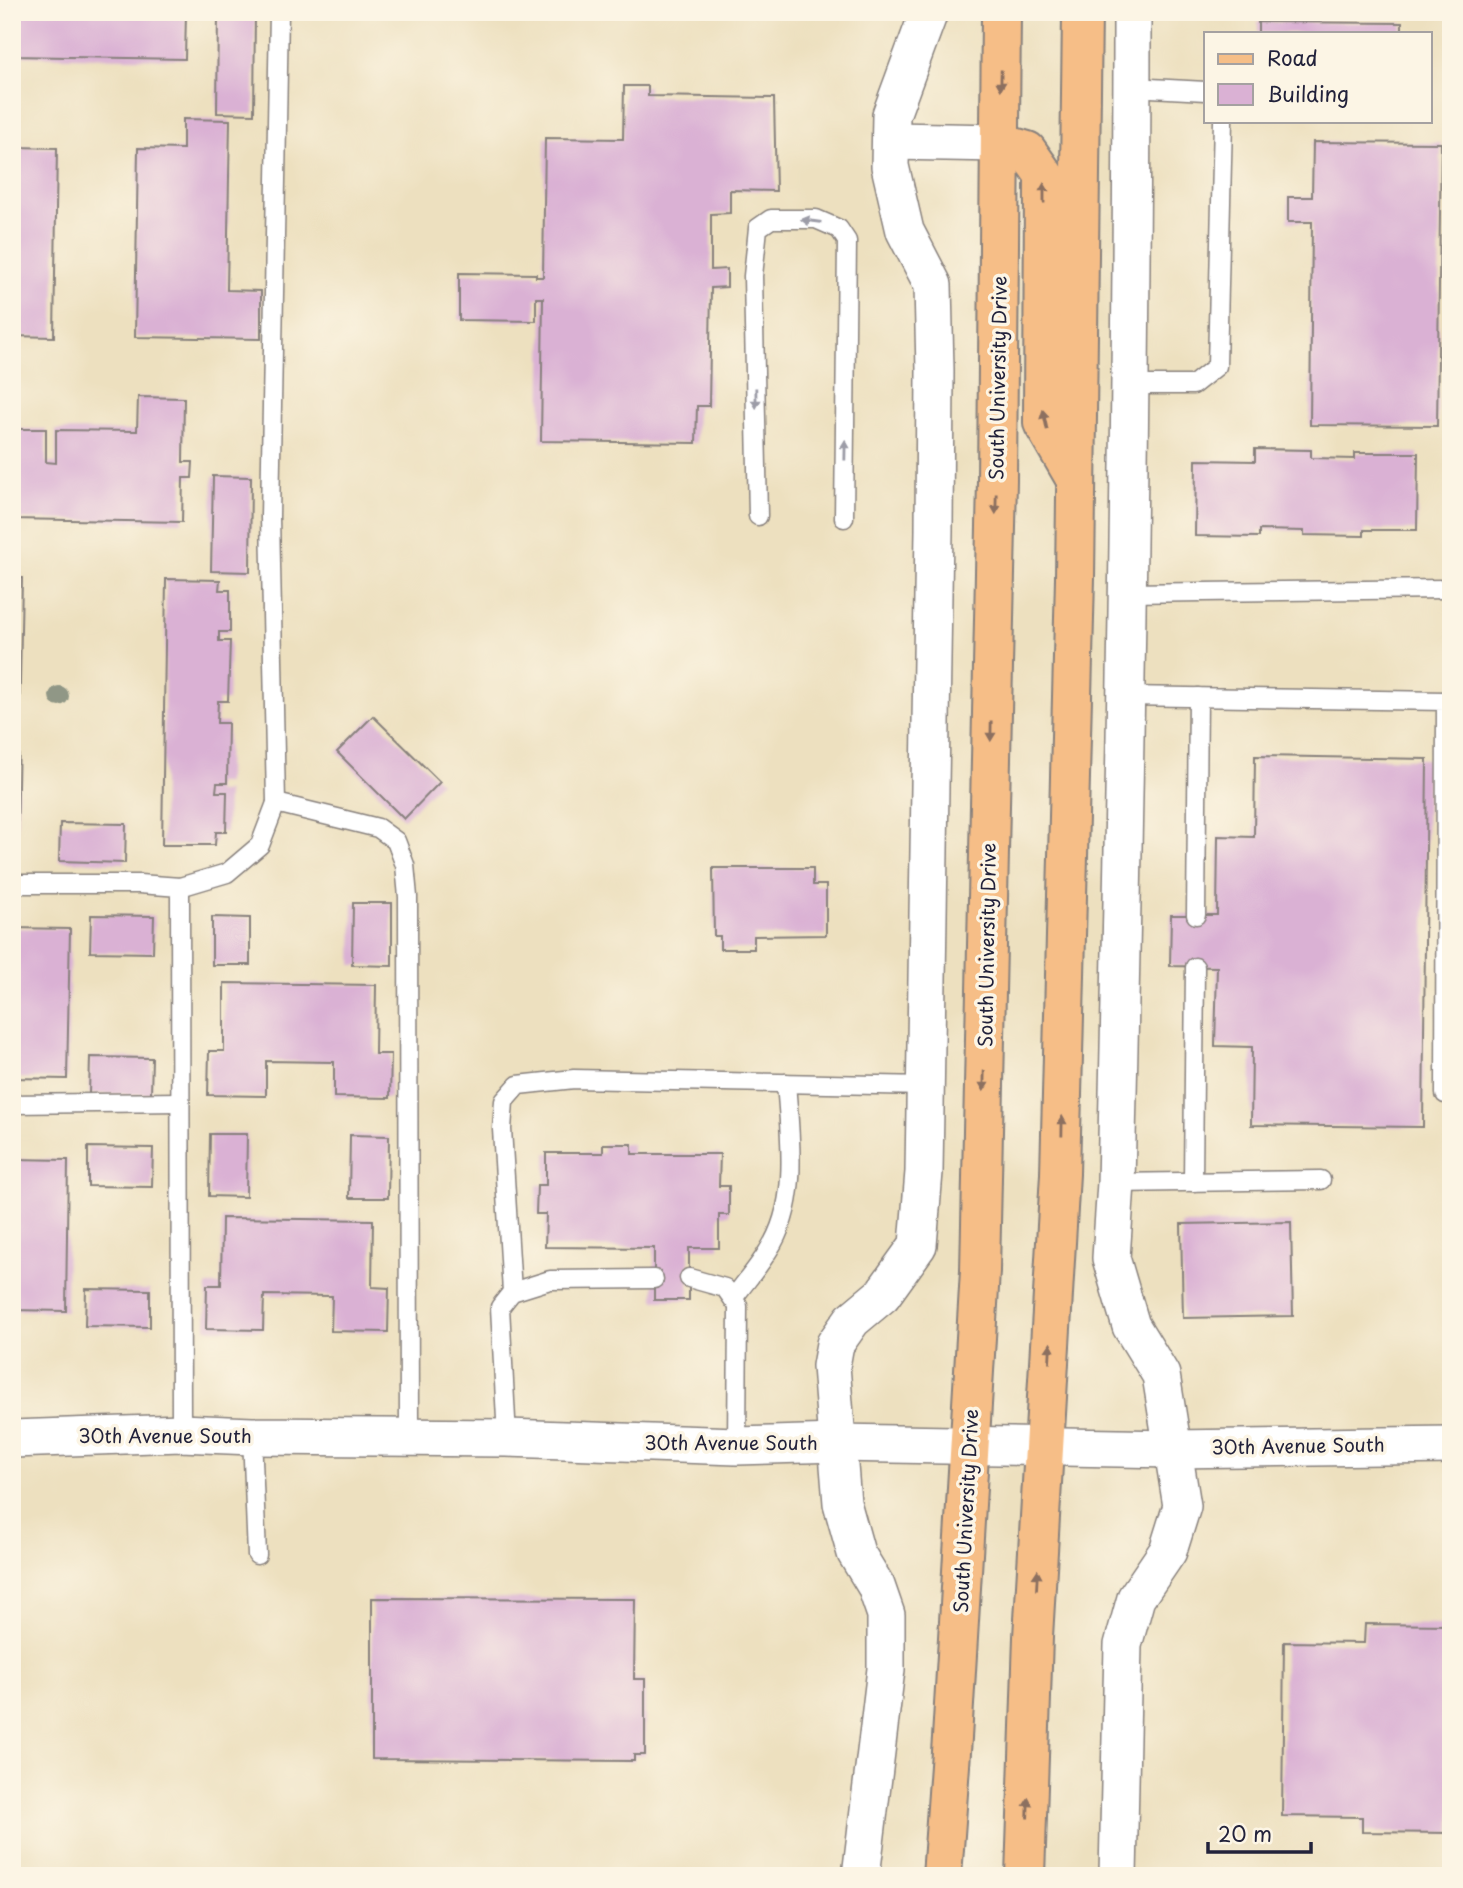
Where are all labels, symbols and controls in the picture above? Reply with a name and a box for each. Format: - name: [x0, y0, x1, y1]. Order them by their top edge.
- legend: [1204, 32, 1432, 122]
- text: Road: [1267, 41, 1318, 73]
- one-way arrow: [995, 70, 1007, 92]
- text: Building: [1267, 77, 1349, 109]
- one-way arrow: [1038, 182, 1050, 204]
- one-way arrow: [800, 215, 822, 226]
- street label: South University Drive: [981, 276, 1013, 480]
- one-way arrow: [750, 388, 761, 410]
- one-way arrow: [1040, 408, 1051, 430]
- one-way arrow: [839, 438, 850, 460]
- one-way arrow: [991, 493, 1002, 515]
- one-way arrow: [986, 721, 997, 743]
- street label: South University Drive: [970, 843, 1002, 1047]
- one-way arrow: [978, 1071, 990, 1093]
- one-way arrow: [1056, 1115, 1067, 1137]
- one-way arrow: [1045, 1342, 1056, 1364]
- street label: South University Drive: [946, 1408, 984, 1614]
- street label: 30th Avenue South: [78, 1421, 252, 1449]
- street label: 30th Avenue South: [644, 1428, 818, 1456]
- street label: 30th Avenue South: [1211, 1429, 1385, 1461]
- one-way arrow: [1032, 1569, 1043, 1591]
- one-way arrow: [1022, 1796, 1033, 1818]
- scale bar: [1208, 1811, 1311, 1855]
- text: 20 m: [1218, 1817, 1272, 1849]

